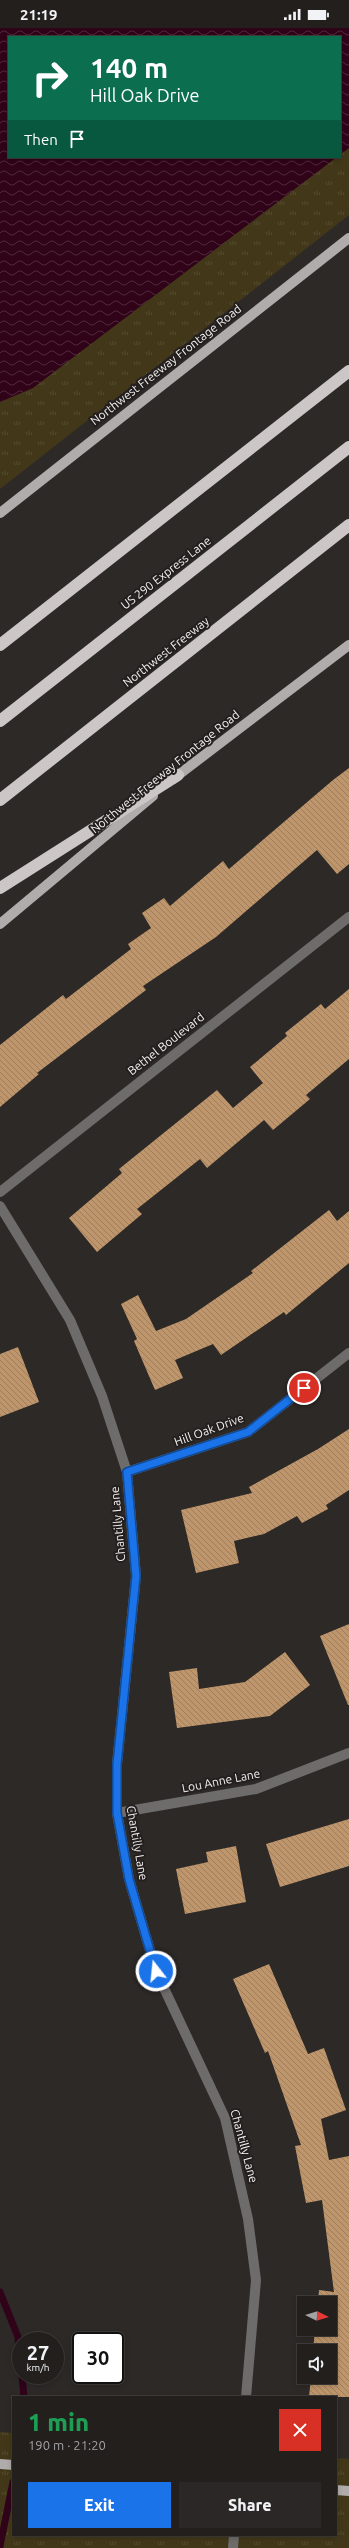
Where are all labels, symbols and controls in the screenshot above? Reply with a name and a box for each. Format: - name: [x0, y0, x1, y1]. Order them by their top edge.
- text: 21:19: [20, 6, 58, 23]
- icon: right: [24, 52, 76, 104]
- text: 140 m: [90, 52, 168, 83]
- text: Hill Oak Drive: [90, 85, 199, 105]
- icon: arrive: [66, 128, 88, 150]
- text: Then: [24, 131, 58, 148]
- street label: Northwest Freeway Frontage Road: [88, 302, 244, 427]
- street label: US 290 Express Lane: [118, 534, 213, 612]
- street label: Northwest Freeway: [120, 614, 211, 689]
- street label: Northwest Freeway Frontage Road: [88, 708, 242, 836]
- street label: Bethel Boulevard: [125, 1010, 206, 1077]
- pin: [287, 1371, 321, 1405]
- icon: arrive: [293, 1377, 315, 1399]
- street label: Hill Oak Drive: [172, 1411, 245, 1448]
- street label: Chantilly Lane: [108, 1486, 127, 1562]
- street label: Lou Anne Lane: [181, 1767, 261, 1794]
- street label: Chantilly Lane: [125, 1805, 150, 1881]
- position arrow: [135, 1950, 177, 1992]
- street label: Chantilly Lane: [228, 2108, 261, 2184]
- north arrow: [297, 2296, 337, 2336]
- map controls: [297, 2296, 337, 2384]
- speed limit sign: 30: [72, 2332, 124, 2384]
- text: 27: [27, 2341, 49, 2364]
- button: sound: [297, 2344, 337, 2384]
- text: km/h: [26, 2362, 50, 2373]
- text: 1 min: [28, 2409, 89, 2436]
- button: close: [279, 2409, 321, 2451]
- text: 190 m · 21:20: [28, 2438, 106, 2452]
- button: Exit: [28, 2482, 171, 2528]
- button: Share: [179, 2482, 321, 2528]

